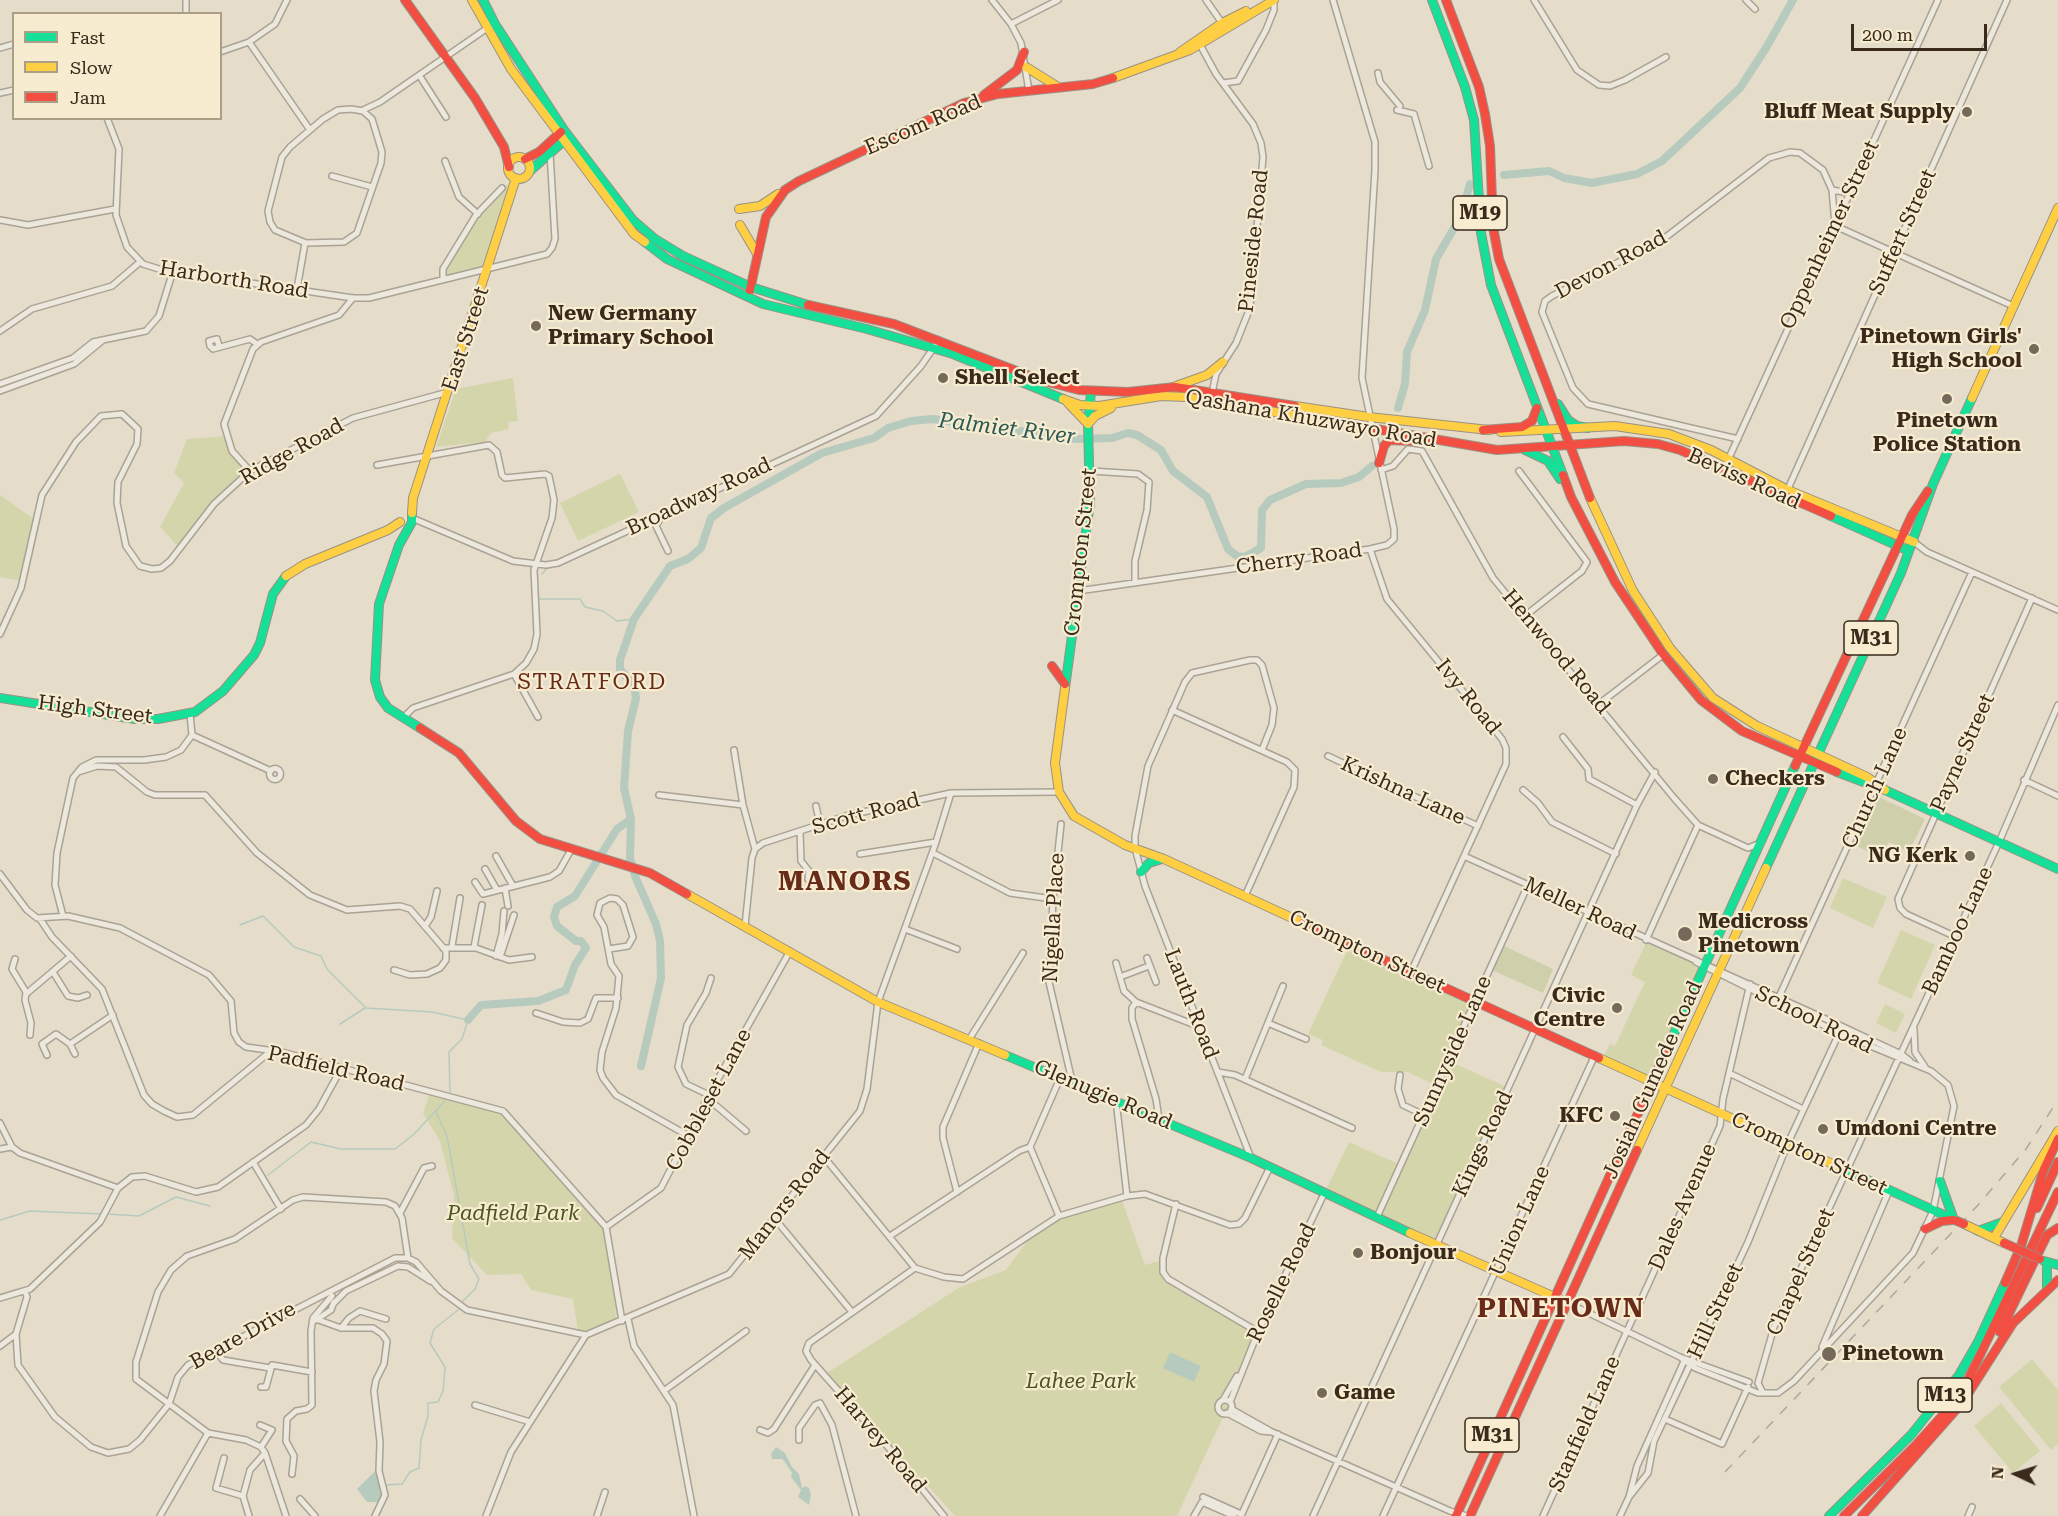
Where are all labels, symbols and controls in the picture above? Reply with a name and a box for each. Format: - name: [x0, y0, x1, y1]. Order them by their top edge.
- legend: [12, 12, 222, 120]
- scale bar: [1854, 12, 1990, 50]
- text: 200 m: [1862, 24, 1913, 45]
- text: Fast: [70, 27, 105, 48]
- text: Slow: [70, 57, 112, 78]
- text: Jam: [70, 87, 106, 108]
- street label: Escom Road: [861, 89, 985, 161]
- place label: Bluff Meat Supply: [1764, 99, 1955, 125]
- marker: Bluff Meat Supply: [1960, 105, 1974, 119]
- street label: Oppenheimer Street: [1775, 137, 1885, 333]
- street label: Suffert Street: [1864, 165, 1942, 299]
- street label: Pineside Road: [1234, 168, 1274, 314]
- road number: M19: [1453, 196, 1507, 230]
- street label: Devon Road: [1551, 225, 1671, 305]
- street label: Harborth Road: [157, 256, 311, 304]
- street label: East Street: [437, 284, 495, 394]
- place label: New Germany Primary School: [548, 301, 713, 351]
- marker: New Germany Primary School: [529, 319, 543, 333]
- place label: Pinetown Girls' High School: [1860, 324, 2022, 374]
- marker: Pinetown Girls' High School: [2027, 342, 2041, 356]
- place label: Shell Select: [955, 365, 1079, 391]
- marker: Shell Select: [936, 371, 950, 385]
- street label: Qashana Khuzwayo Road: [1183, 384, 1439, 454]
- marker: Pinetown Police Station: [1940, 392, 1954, 406]
- water label: Palmiet River: [937, 407, 1077, 451]
- place label: Pinetown Police Station: [1873, 408, 2021, 458]
- street label: Ridge Road: [236, 413, 348, 491]
- street label: Beviss Road: [1684, 443, 1804, 515]
- street label: Broadway Road: [623, 452, 775, 542]
- street label: Crompton Street: [1060, 467, 1102, 637]
- street label: Cherry Road: [1234, 538, 1364, 580]
- street label: Henwood Road: [1496, 584, 1616, 720]
- road number: M31: [1844, 621, 1898, 655]
- street label: Ivy Road: [1430, 654, 1506, 740]
- district label: STRATFORD: [517, 670, 667, 696]
- street label: High Street: [36, 690, 154, 730]
- street label: Payne Street: [1926, 690, 2000, 816]
- street label: Church Lane: [1837, 723, 1913, 853]
- street label: Krishna Lane: [1337, 751, 1469, 831]
- place label: Checkers: [1725, 766, 1825, 792]
- marker: Checkers: [1706, 772, 1720, 786]
- street label: Scott Road: [809, 787, 923, 841]
- place label: NG Kerk: [1868, 843, 1958, 869]
- marker: NG Kerk: [1963, 849, 1977, 863]
- street label: Nigella Place: [1038, 852, 1070, 984]
- street label: Bamboo Lane: [1917, 863, 1999, 999]
- district label: MANORS: [778, 866, 912, 898]
- street label: Meller Road: [1520, 872, 1640, 946]
- street label: Crompton Street: [1285, 905, 1449, 999]
- place label: Medicross Pinetown: [1698, 909, 1808, 959]
- marker: Medicross Pinetown: [1676, 925, 1694, 943]
- street label: Lauth Road: [1158, 945, 1224, 1063]
- street label: Sunnyside Lane: [1409, 972, 1497, 1130]
- street label: Josiah Gumede Road: [1598, 977, 1708, 1183]
- street label: School Road: [1751, 981, 1877, 1059]
- place label: Civic Centre: [1533, 983, 1605, 1033]
- marker: Civic Centre: [1610, 1001, 1624, 1015]
- street label: Cobbleset Lane: [661, 1025, 757, 1175]
- street label: Padfield Road: [265, 1041, 407, 1097]
- street label: Glenugie Road: [1030, 1055, 1176, 1135]
- street label: Kings Road: [1447, 1087, 1519, 1201]
- place label: KFC: [1559, 1103, 1603, 1129]
- street label: Crompton Street: [1727, 1107, 1891, 1201]
- marker: KFC: [1608, 1109, 1622, 1123]
- place label: Umdoni Centre: [1835, 1116, 1997, 1142]
- marker: Umdoni Centre: [1816, 1122, 1830, 1136]
- street label: Dales Avenue: [1644, 1140, 1722, 1274]
- street label: Manors Road: [734, 1145, 836, 1265]
- street label: Union Lane: [1484, 1162, 1556, 1280]
- park label: Padfield Park: [447, 1201, 579, 1227]
- street label: Chapel Street: [1762, 1204, 1840, 1340]
- street label: Roselle Road: [1242, 1219, 1322, 1347]
- place label: Bonjour: [1370, 1240, 1456, 1266]
- marker: Bonjour: [1351, 1246, 1365, 1260]
- street label: Hill Street: [1683, 1259, 1749, 1363]
- district label: PINETOWN: [1477, 1293, 1645, 1325]
- street label: Beare Drive: [186, 1297, 300, 1375]
- place label: Pinetown: [1842, 1341, 1944, 1367]
- marker: Pinetown: [1820, 1345, 1838, 1363]
- street label: Stanfield Lane: [1544, 1352, 1626, 1496]
- park label: Lahee Park: [1026, 1369, 1136, 1395]
- road number: M13: [1918, 1378, 1972, 1412]
- place label: Game: [1334, 1380, 1395, 1406]
- street label: Harvey Road: [829, 1382, 931, 1498]
- marker: Game: [1315, 1386, 1329, 1400]
- road number: M31: [1465, 1418, 1519, 1452]
- north arrow: [1986, 1444, 2046, 1504]
- text: N: [1988, 1466, 2007, 1480]

